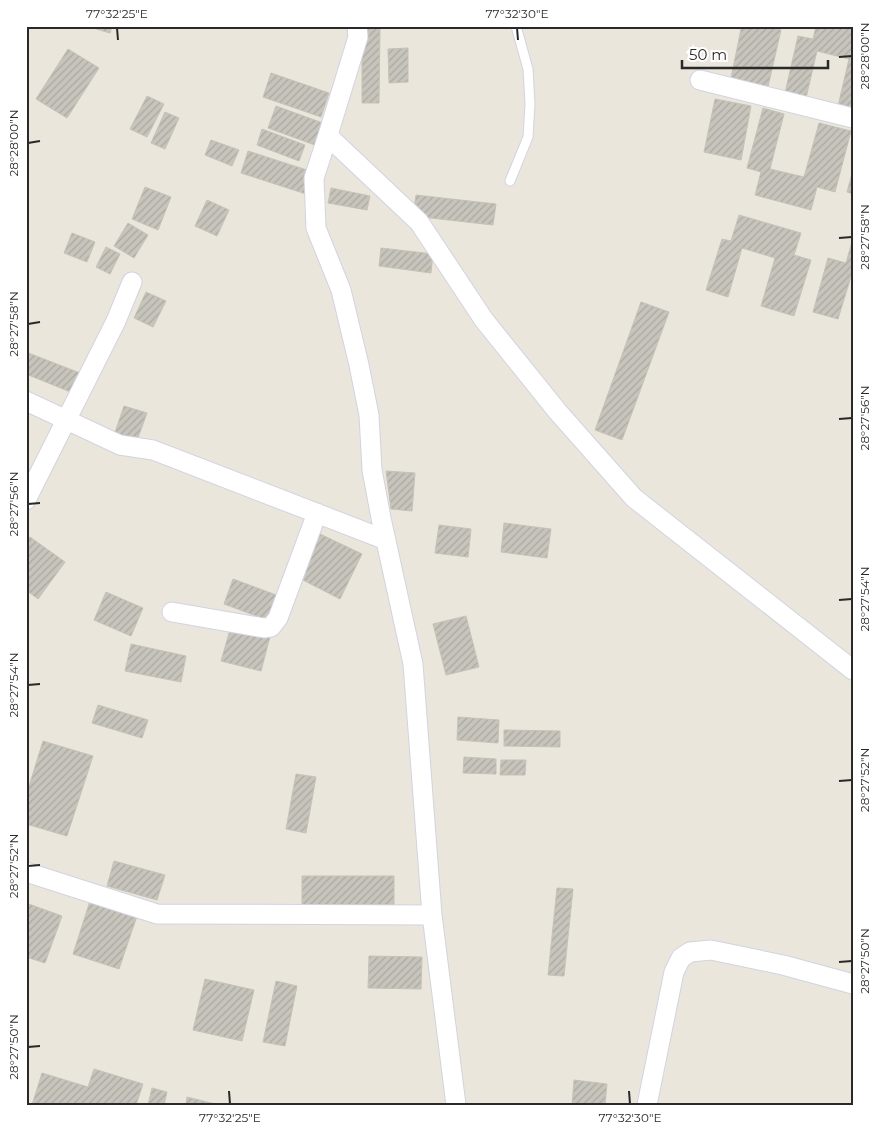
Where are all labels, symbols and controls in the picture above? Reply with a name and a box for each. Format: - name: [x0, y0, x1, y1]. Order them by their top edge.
- text: 77°32'25"E: [86, 6, 148, 21]
- text: 77°32'30"E: [486, 6, 548, 21]
- text: 28°28'00"N: [857, 22, 872, 90]
- scale bar: [682, 38, 828, 70]
- text: 50 m: [689, 45, 727, 64]
- text: 28°28'00"N: [6, 109, 21, 177]
- text: 28°27'58"N: [857, 204, 872, 270]
- text: 28°27'58"N: [6, 291, 21, 357]
- text: 28°27'56"N: [857, 386, 872, 450]
- text: 28°27'56"N: [6, 472, 21, 536]
- text: 28°27'54"N: [857, 566, 872, 632]
- text: 28°27'54"N: [6, 652, 21, 718]
- text: 28°27'52"N: [857, 748, 872, 812]
- text: 28°27'52"N: [6, 834, 21, 898]
- text: 28°27'50"N: [857, 928, 872, 994]
- text: 28°27'50"N: [6, 1014, 21, 1080]
- text: 77°32'25"E: [199, 1110, 261, 1125]
- text: 77°32'30"E: [599, 1110, 661, 1125]

